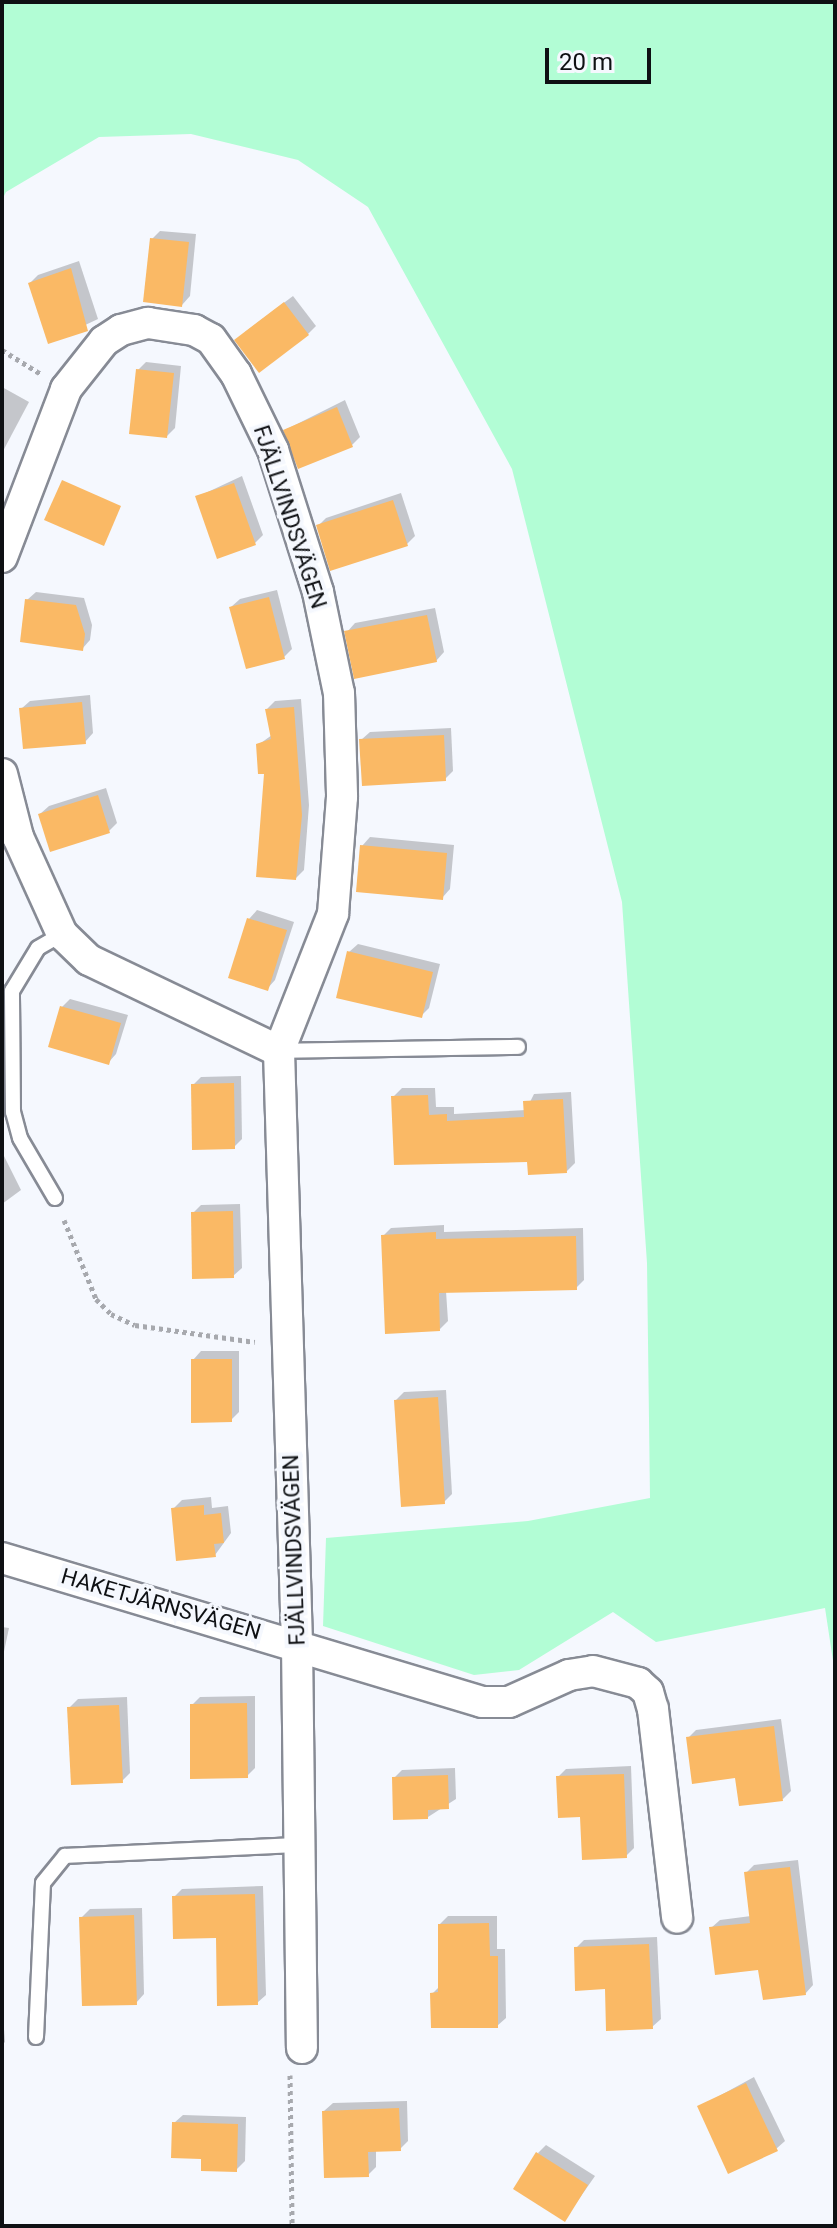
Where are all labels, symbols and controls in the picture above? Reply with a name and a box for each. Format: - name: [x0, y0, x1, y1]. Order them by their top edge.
- scale bar: [549, 32, 655, 82]
- text: 20 m: [559, 48, 613, 76]
- street label: FJÄLLVINDSVÄGEN: [248, 422, 332, 612]
- street label: FJÄLLVINDSVÄGEN: [277, 1454, 311, 1646]
- street label: HAKETJÄRNSVÄGEN: [58, 1563, 264, 1645]

